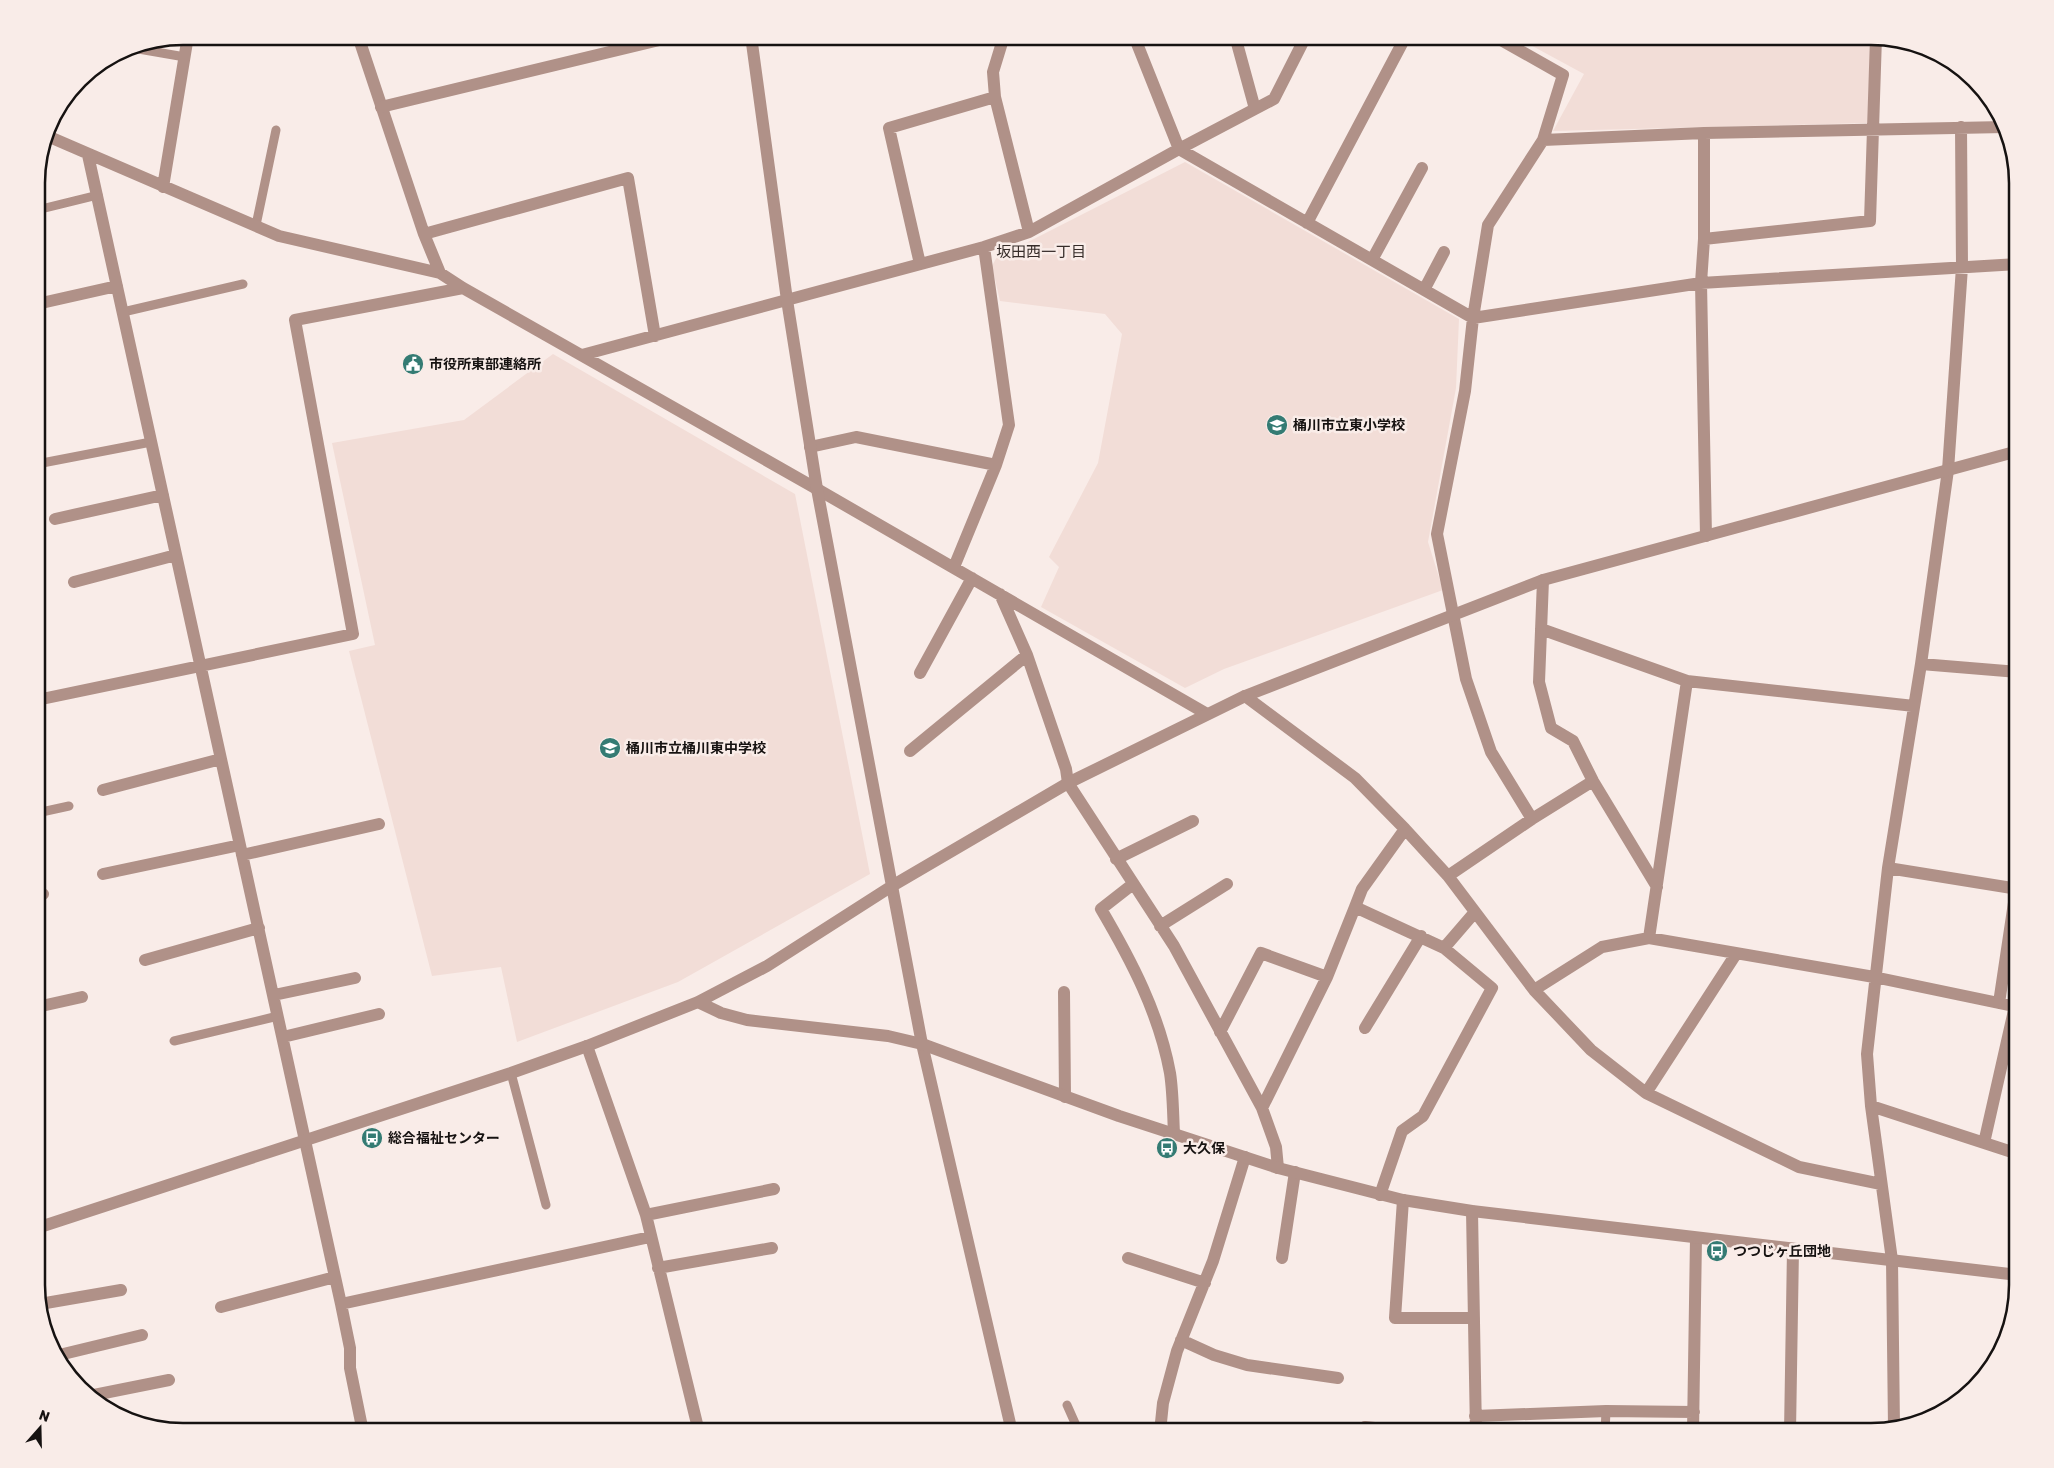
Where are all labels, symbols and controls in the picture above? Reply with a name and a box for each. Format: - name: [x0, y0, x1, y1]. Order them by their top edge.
- district label: 坂田西一丁目: [996, 243, 1086, 261]
- public building icon: 市役所東部連絡所: [401, 352, 425, 376]
- place label: 市役所東部連絡所: [429, 356, 541, 373]
- school or university icon: 桶川市立東小学校: [1265, 413, 1289, 437]
- place label: 桶川市立東小学校: [1293, 417, 1405, 434]
- school or university icon: 桶川市立桶川東中学校: [598, 736, 622, 760]
- place label: 桶川市立桶川東中学校: [626, 740, 766, 757]
- bus stop icon: 総合福祉センター: [360, 1126, 384, 1150]
- place label: 総合福祉センター: [388, 1130, 500, 1147]
- bus stop icon: 大久保: [1155, 1136, 1179, 1160]
- place label: 大久保: [1183, 1140, 1225, 1157]
- bus stop icon: つつじヶ丘団地: [1705, 1239, 1729, 1263]
- place label: つつじヶ丘団地: [1733, 1243, 1831, 1260]
- north arrow: [15, 1403, 65, 1453]
- text: N: [37, 1407, 52, 1426]

